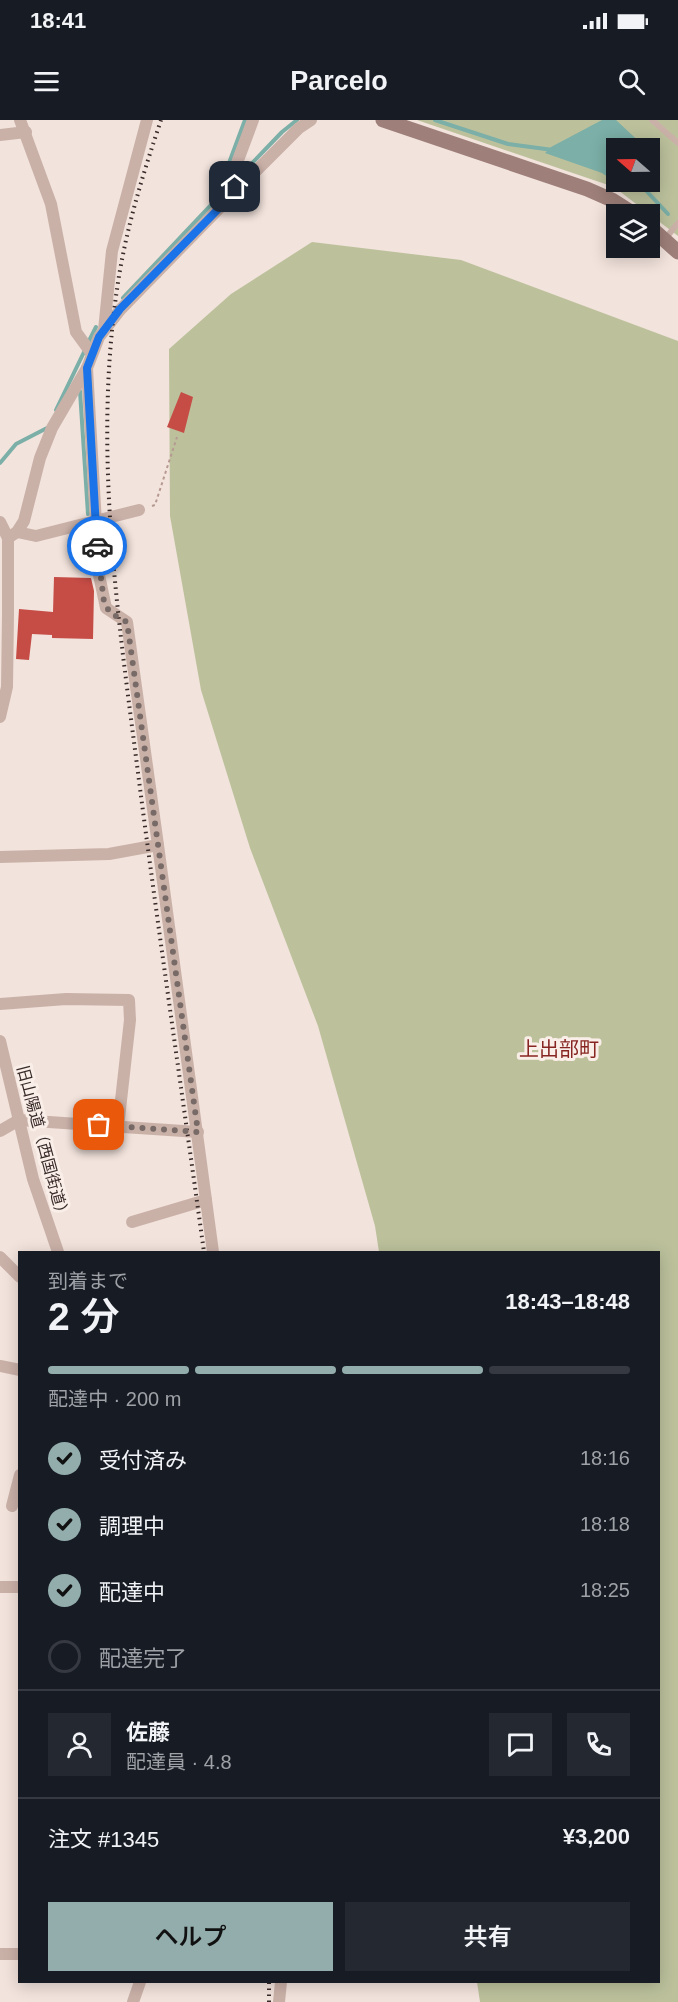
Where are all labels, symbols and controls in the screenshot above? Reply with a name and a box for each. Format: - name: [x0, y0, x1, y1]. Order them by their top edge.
- text: 18:41: [30, 8, 86, 33]
- icon: menu: [30, 65, 63, 98]
- icon: search: [615, 65, 648, 98]
- text: Parcelo: [290, 66, 388, 96]
- north arrow: [606, 138, 660, 192]
- map controls: [606, 138, 660, 258]
- pin: [209, 161, 260, 212]
- icon: home: [218, 170, 251, 203]
- button: layers: [606, 204, 660, 258]
- courier: [67, 516, 127, 576]
- icon: car: [81, 530, 114, 563]
- district label: 上出部町: [519, 1038, 599, 1060]
- street label: 旧山陽道（西国街道）: [14, 1064, 72, 1222]
- pin: [73, 1099, 124, 1150]
- icon: bag: [82, 1108, 115, 1141]
- text: 到着まで: [48, 1270, 128, 1292]
- text: 18:43–18:48: [505, 1289, 630, 1314]
- text: 2 分: [48, 1295, 120, 1338]
- text: 配達中 · 200 m: [48, 1388, 181, 1410]
- icon: check: [48, 1442, 81, 1475]
- text: 18:16: [580, 1447, 630, 1469]
- text: 受付済み: [99, 1448, 187, 1473]
- icon: check: [48, 1508, 81, 1541]
- text: 18:18: [580, 1513, 630, 1535]
- text: 調理中: [99, 1514, 165, 1539]
- icon: check: [48, 1574, 81, 1607]
- text: 18:25: [580, 1579, 630, 1601]
- text: 配達中: [99, 1580, 165, 1605]
- text: 配達完了: [99, 1646, 187, 1671]
- button: person: [48, 1713, 111, 1776]
- button: chat: [489, 1713, 552, 1776]
- button: phone: [567, 1713, 630, 1776]
- text: 佐藤: [126, 1720, 170, 1745]
- text: 配達員 · 4.8: [126, 1751, 232, 1773]
- text: ¥3,200: [563, 1824, 630, 1849]
- text: 注文 #1345: [48, 1827, 159, 1852]
- button: ヘルプ: [48, 1902, 333, 1971]
- button: 共有: [345, 1902, 630, 1971]

